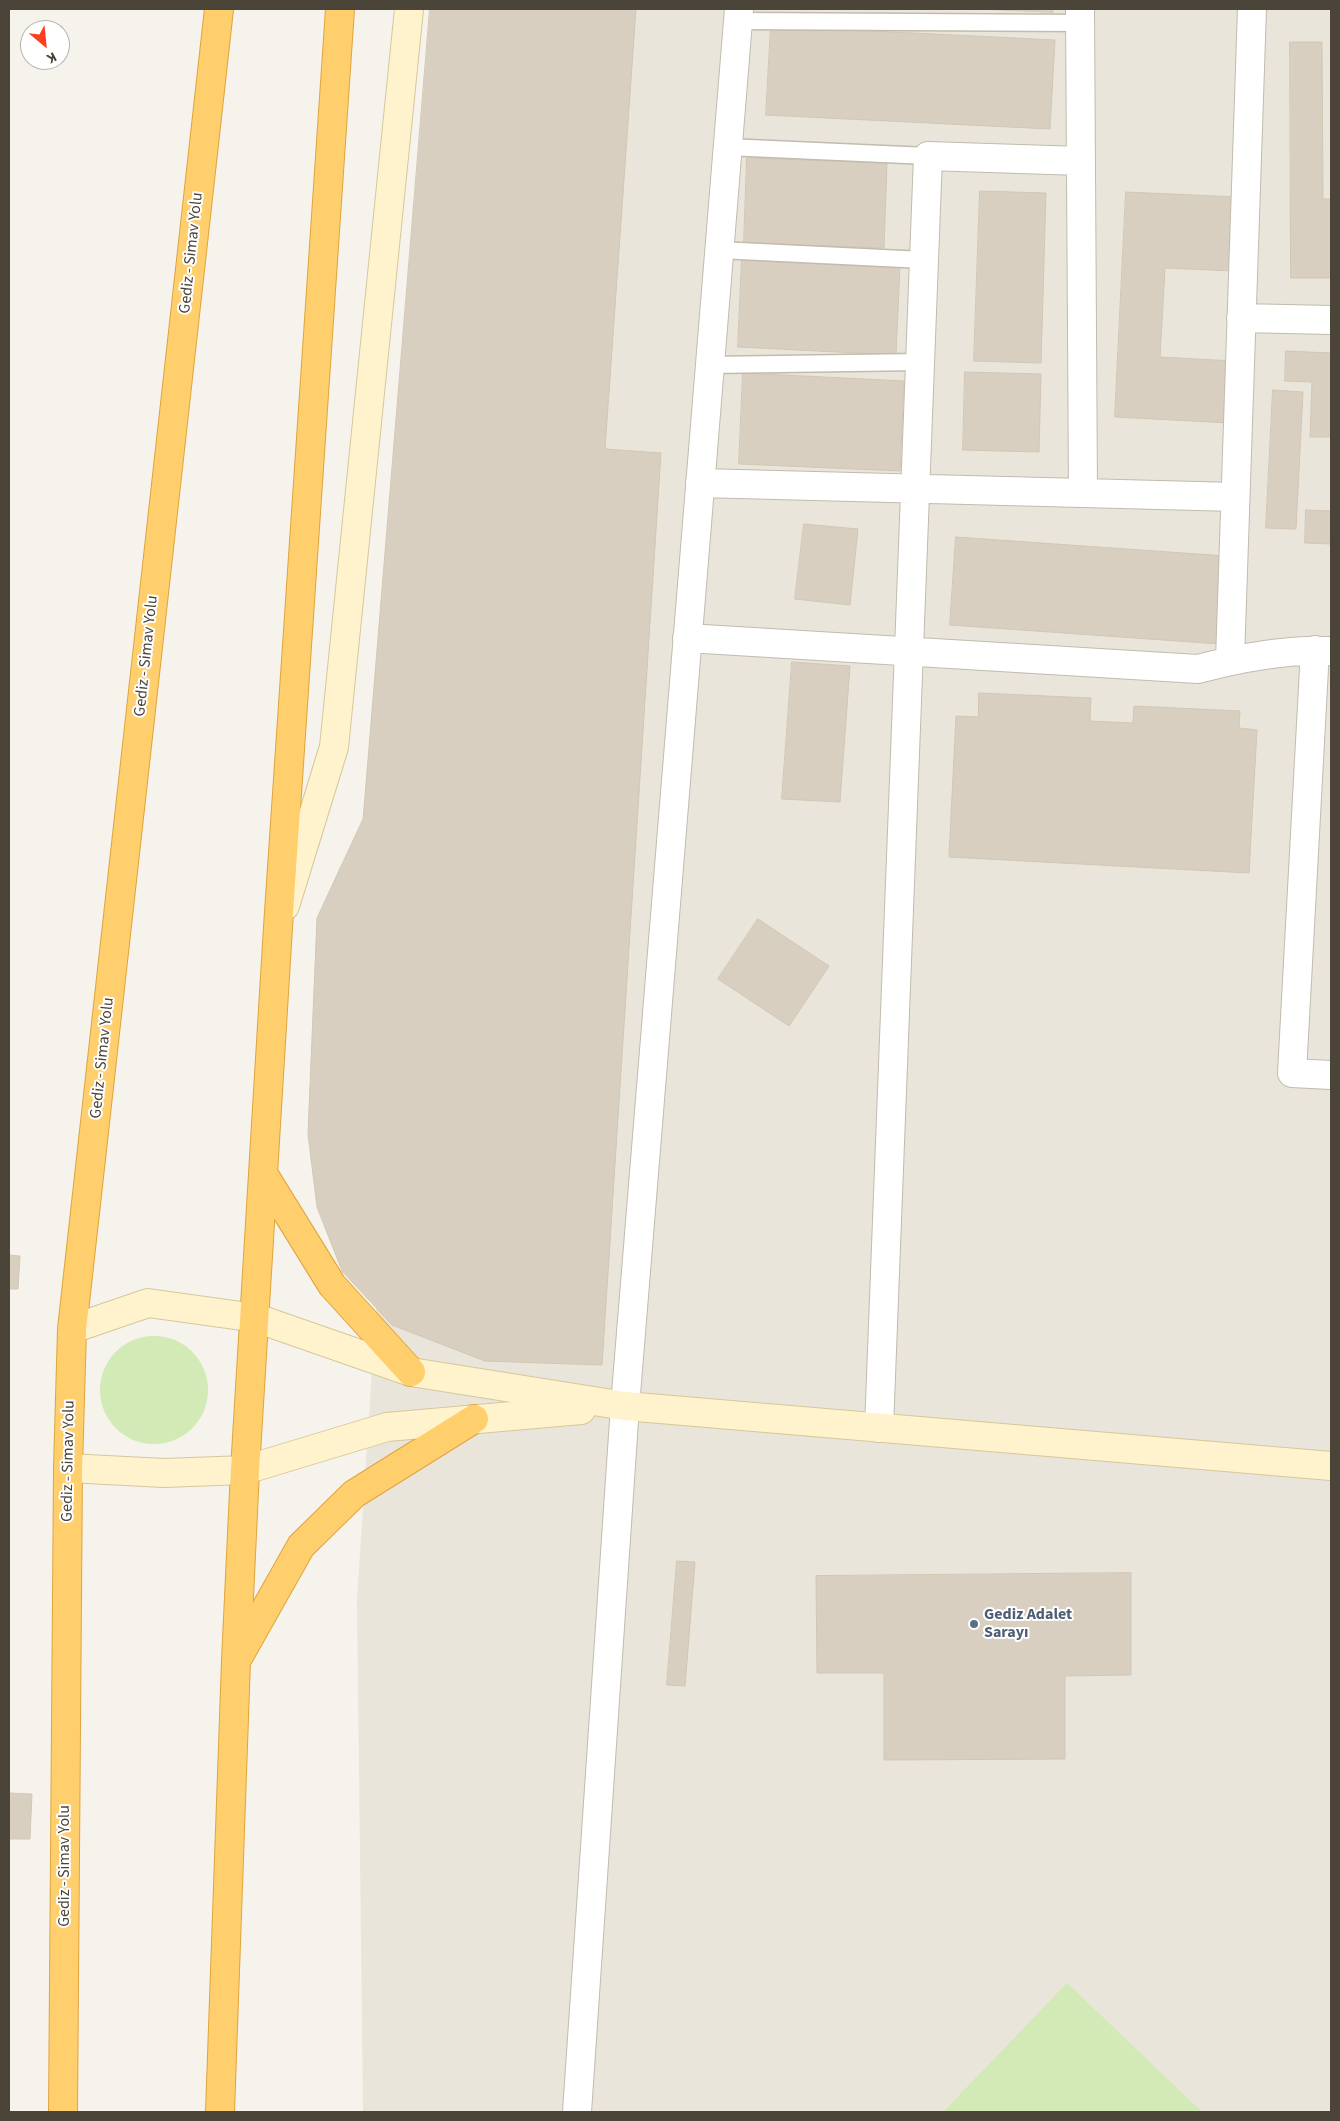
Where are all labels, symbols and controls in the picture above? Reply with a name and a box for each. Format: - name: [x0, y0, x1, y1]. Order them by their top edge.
- north arrow: [20, 20, 70, 70]
- text: K: [43, 47, 60, 68]
- street label: Gediz - Simav Yolu: [176, 191, 208, 315]
- street label: Gediz - Simav Yolu: [131, 594, 163, 718]
- street label: Gediz - Simav Yolu: [87, 996, 119, 1120]
- street label: Gediz - Simav Yolu: [58, 1400, 80, 1522]
- place label: Gediz Adalet Sarayı: [984, 1605, 1072, 1643]
- marker: Gediz Adalet Sarayı: [968, 1618, 980, 1630]
- street label: Gediz - Simav Yolu: [55, 1805, 75, 1927]

